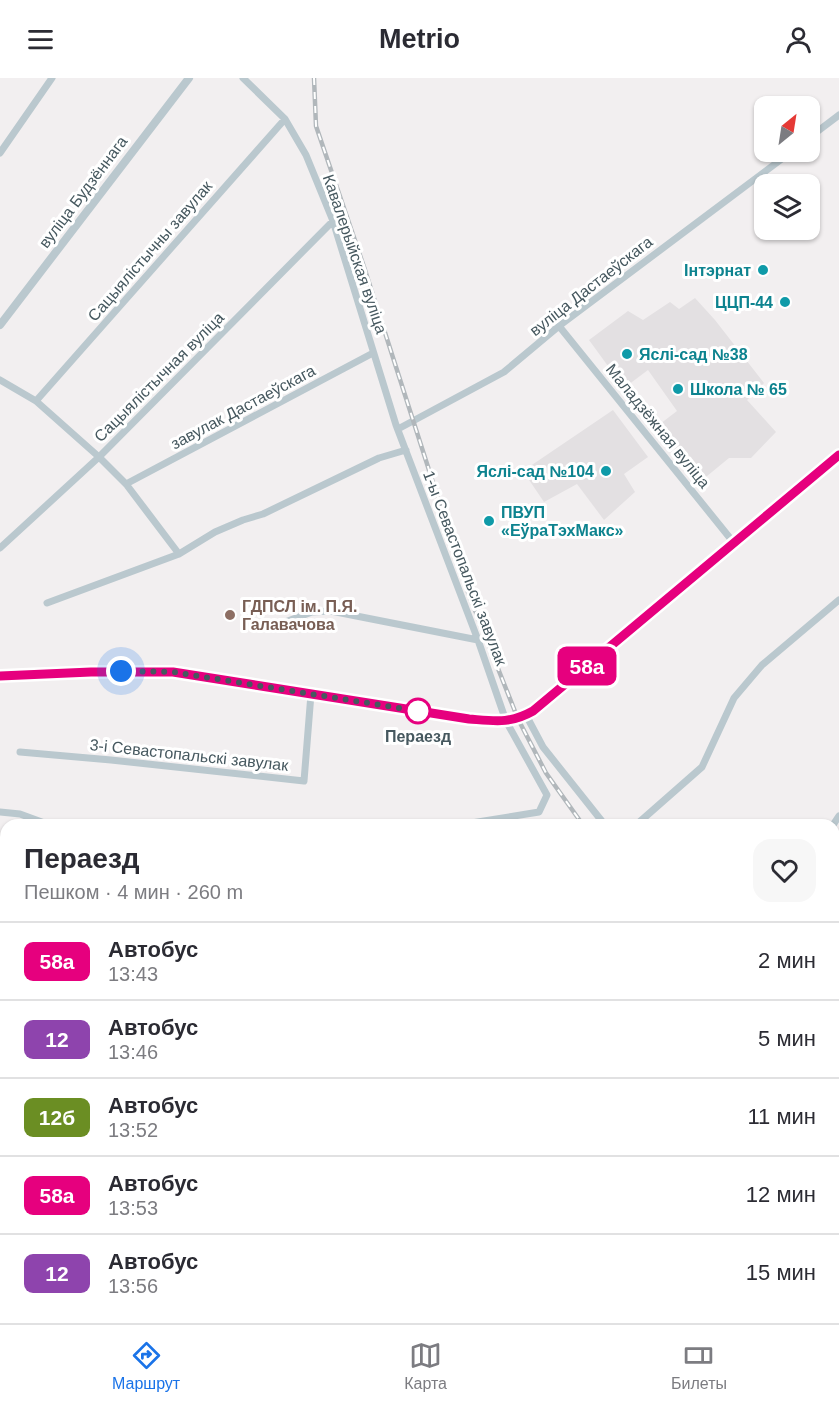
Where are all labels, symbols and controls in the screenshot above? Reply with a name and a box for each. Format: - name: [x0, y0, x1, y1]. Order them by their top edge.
- icon: menu: [24, 23, 57, 56]
- icon: person: [782, 23, 815, 56]
- text: Metrio: [379, 24, 460, 54]
- north arrow: [754, 96, 820, 162]
- map controls: [754, 96, 820, 240]
- street label: вуліца Будзённага: [35, 133, 131, 251]
- street label: Кавалерыйская вуліца: [320, 172, 390, 336]
- button: layers: [754, 174, 820, 240]
- street label: Сацыялістычны завулак: [85, 177, 216, 325]
- street label: вуліца Дастаеўскага: [526, 233, 656, 339]
- place label: Інтэрнат: [684, 262, 751, 279]
- marker: Інтэрнат: [756, 263, 770, 277]
- place label: ЦЦП-44: [715, 294, 773, 311]
- marker: ЦЦП-44: [778, 295, 792, 309]
- street label: Сацыялістычная вуліца: [91, 309, 227, 445]
- place label: Яслі-сад №38: [639, 346, 748, 363]
- marker: Яслі-сад №38: [620, 347, 634, 361]
- street label: Маладзёжная вуліца: [603, 361, 713, 491]
- street label: завулак Дастаеўскага: [168, 362, 318, 452]
- place label: Школа № 65: [690, 381, 787, 398]
- marker: Школа № 65: [671, 382, 685, 396]
- place label: Яслі-сад №104: [477, 463, 594, 480]
- marker: Яслі-сад №104: [599, 464, 613, 478]
- street label: 1-ы Севастопальскі завулак: [420, 468, 510, 669]
- place label: ПВУП «ЕўраТэхМакс»: [501, 504, 624, 539]
- marker: ПВУП «ЕўраТэхМакс»: [482, 514, 496, 528]
- place label: ГДПСЛ ім. П.Я. Галавачова: [242, 598, 357, 633]
- marker: ГДПСЛ ім. П.Я. Галавачова: [223, 608, 237, 622]
- line badge: 58а: [552, 646, 622, 686]
- text: 58а: [569, 655, 605, 678]
- your location: [106, 656, 136, 686]
- marker: Пераезд: [405, 698, 431, 724]
- place label: Пераезд: [385, 728, 451, 745]
- street label: 3-і Севастопальскі завулак: [89, 736, 290, 774]
- button: heart: [753, 839, 816, 902]
- text: Пераезд: [24, 843, 140, 874]
- text: Пешком · 4 мин · 260 m: [24, 881, 243, 903]
- text: Автобус: [108, 937, 198, 962]
- text: 2 мин: [758, 948, 816, 973]
- text: 58а: [39, 950, 75, 973]
- text: 13:43: [108, 963, 158, 985]
- text: Автобус: [108, 1015, 198, 1040]
- text: 5 мин: [758, 1026, 816, 1051]
- text: 12: [45, 1028, 69, 1051]
- text: 13:46: [108, 1041, 158, 1063]
- text: Автобус: [108, 1093, 198, 1118]
- text: 11 мин: [747, 1104, 816, 1129]
- text: 12б: [39, 1106, 75, 1129]
- text: 13:52: [108, 1119, 158, 1141]
- text: Автобус: [108, 1171, 198, 1196]
- text: 12 мин: [746, 1182, 816, 1207]
- text: 58а: [39, 1184, 75, 1207]
- text: 13:53: [108, 1197, 158, 1219]
- text: Автобус: [108, 1249, 198, 1274]
- text: 15 мин: [746, 1260, 816, 1285]
- text: 12: [45, 1262, 69, 1285]
- text: 13:56: [108, 1275, 158, 1297]
- tab: Маршрут: [112, 1339, 180, 1393]
- tab: Карта: [404, 1339, 447, 1393]
- tab: Билеты: [671, 1339, 727, 1393]

